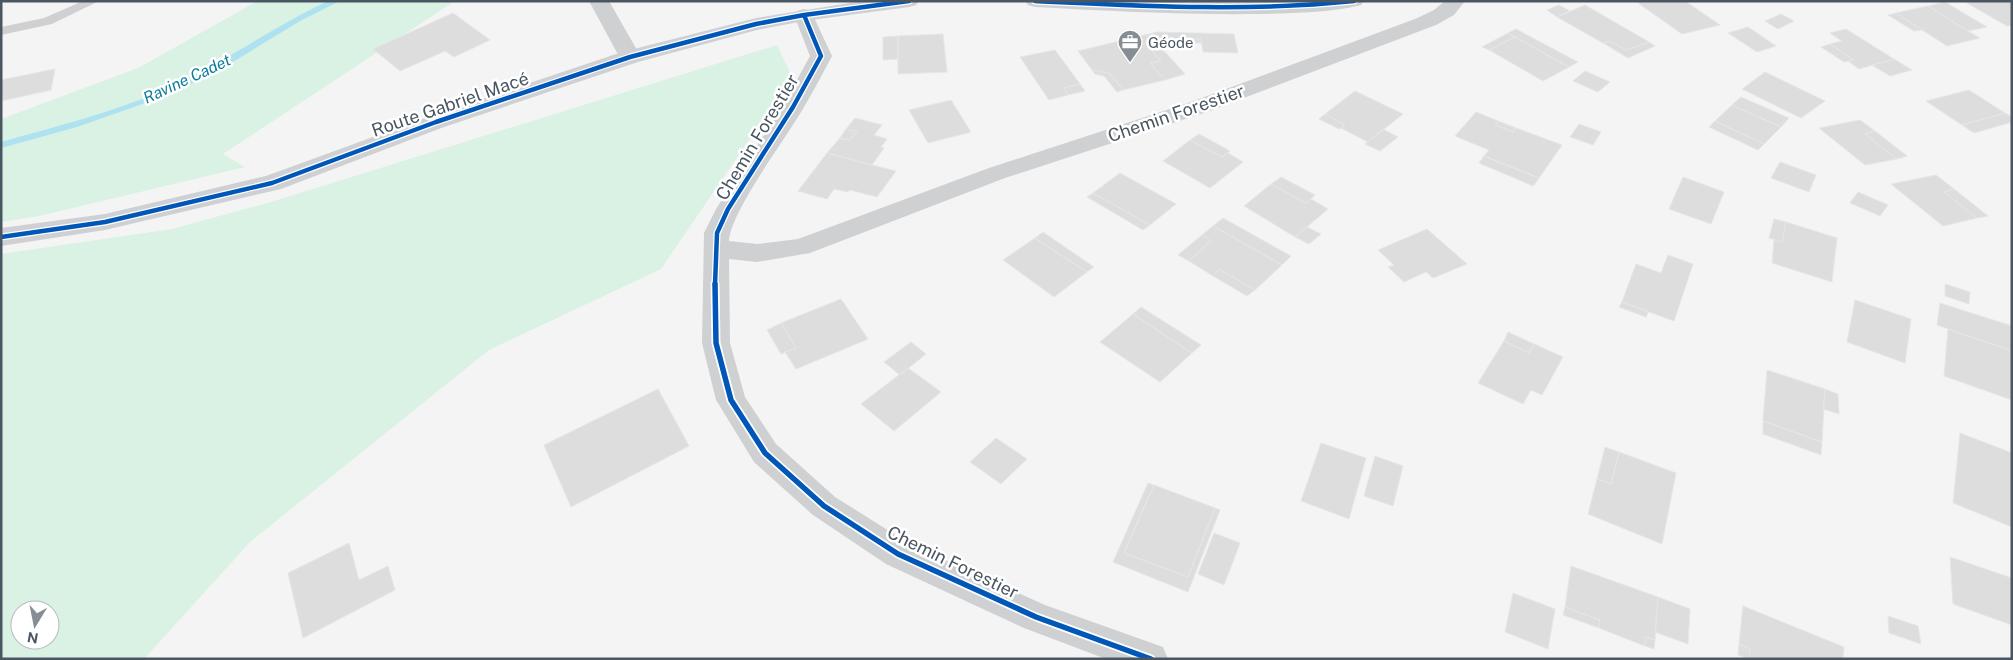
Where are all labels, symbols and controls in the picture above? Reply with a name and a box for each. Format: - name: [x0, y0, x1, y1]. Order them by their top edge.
- office icon: Géode: [1117, 29, 1143, 63]
- place label: Géode: [1148, 34, 1193, 51]
- water label: Ravine Cadet: [140, 50, 234, 108]
- street label: Route Gabriel Macé: [369, 67, 531, 141]
- street label: Chemin Forestier: [711, 70, 803, 204]
- street label: Chemin Forestier: [1105, 80, 1247, 146]
- street label: Chemin Forestier: [884, 521, 1022, 603]
- north arrow: [10, 600, 60, 650]
- text: N: [26, 629, 40, 647]

